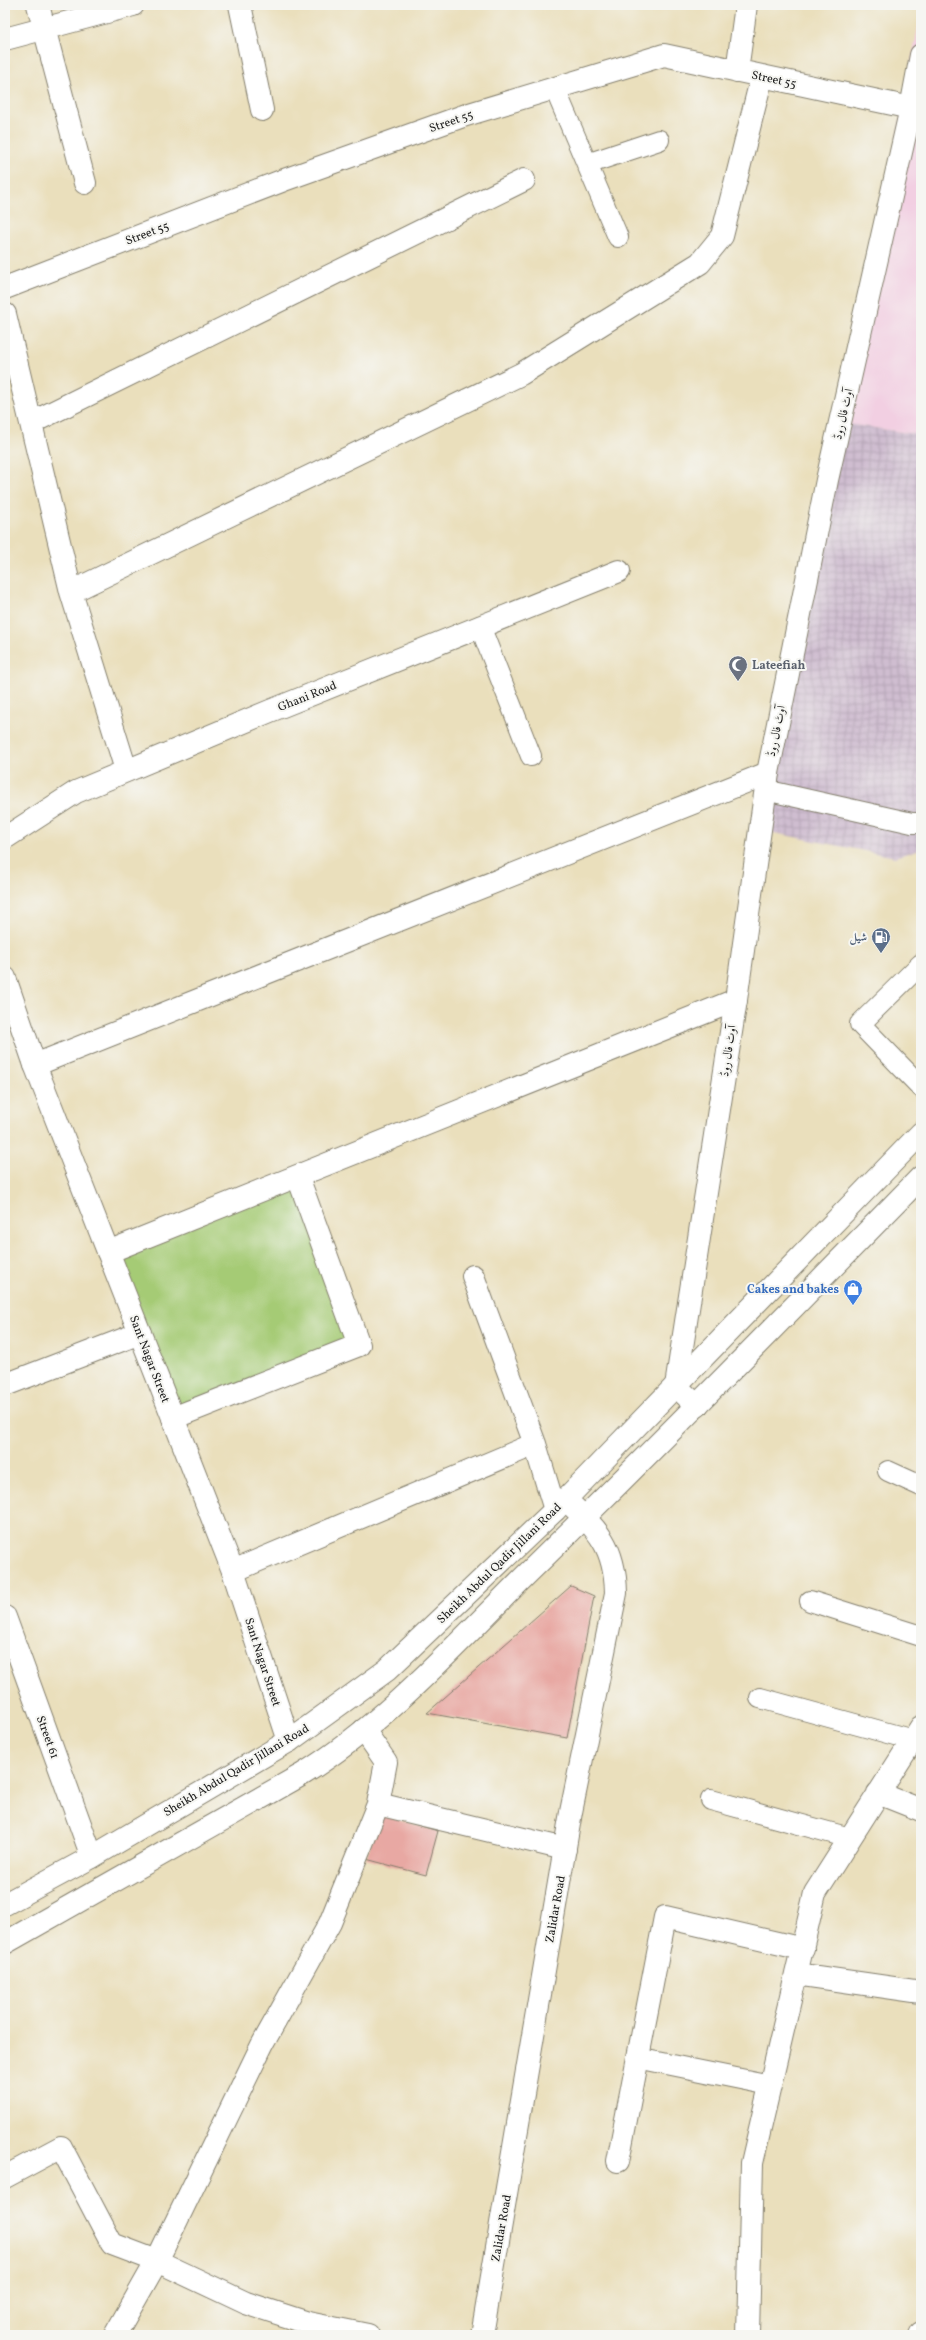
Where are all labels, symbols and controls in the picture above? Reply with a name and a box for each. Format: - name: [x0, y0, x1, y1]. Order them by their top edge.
- street label: Street 55: [750, 67, 798, 93]
- street label: Street 55: [427, 107, 476, 137]
- street label: Street 55: [123, 218, 172, 250]
- street label: آوٹ فال روڈ: [829, 386, 858, 441]
- mosque icon: Lateefiah: [727, 654, 749, 682]
- place label: Lateefiah: [752, 658, 806, 674]
- street label: Ghani Road: [276, 678, 339, 716]
- street label: آوٹ فال روڈ: [763, 703, 790, 758]
- fuel station icon: شیل: [870, 926, 892, 954]
- place label: شیل: [850, 930, 867, 946]
- street label: آوٹ فال روڈ: [716, 1023, 741, 1078]
- shop icon: Cakes and bakes: [842, 1278, 864, 1306]
- place label: Cakes and bakes: [747, 1282, 839, 1298]
- street label: Sant Nagar Street: [125, 1313, 173, 1405]
- street label: Sheikh Abdul Qadir Jillani Road: [434, 1500, 566, 1628]
- street label: Sant Nagar Street: [240, 1616, 284, 1709]
- street label: Street 61: [32, 1714, 62, 1761]
- street label: Sheikh Abdul Qadir Jillani Road: [161, 1721, 313, 1821]
- street label: Zalidar Road: [542, 1874, 570, 1944]
- street label: Zalidar Road: [488, 2193, 516, 2263]

